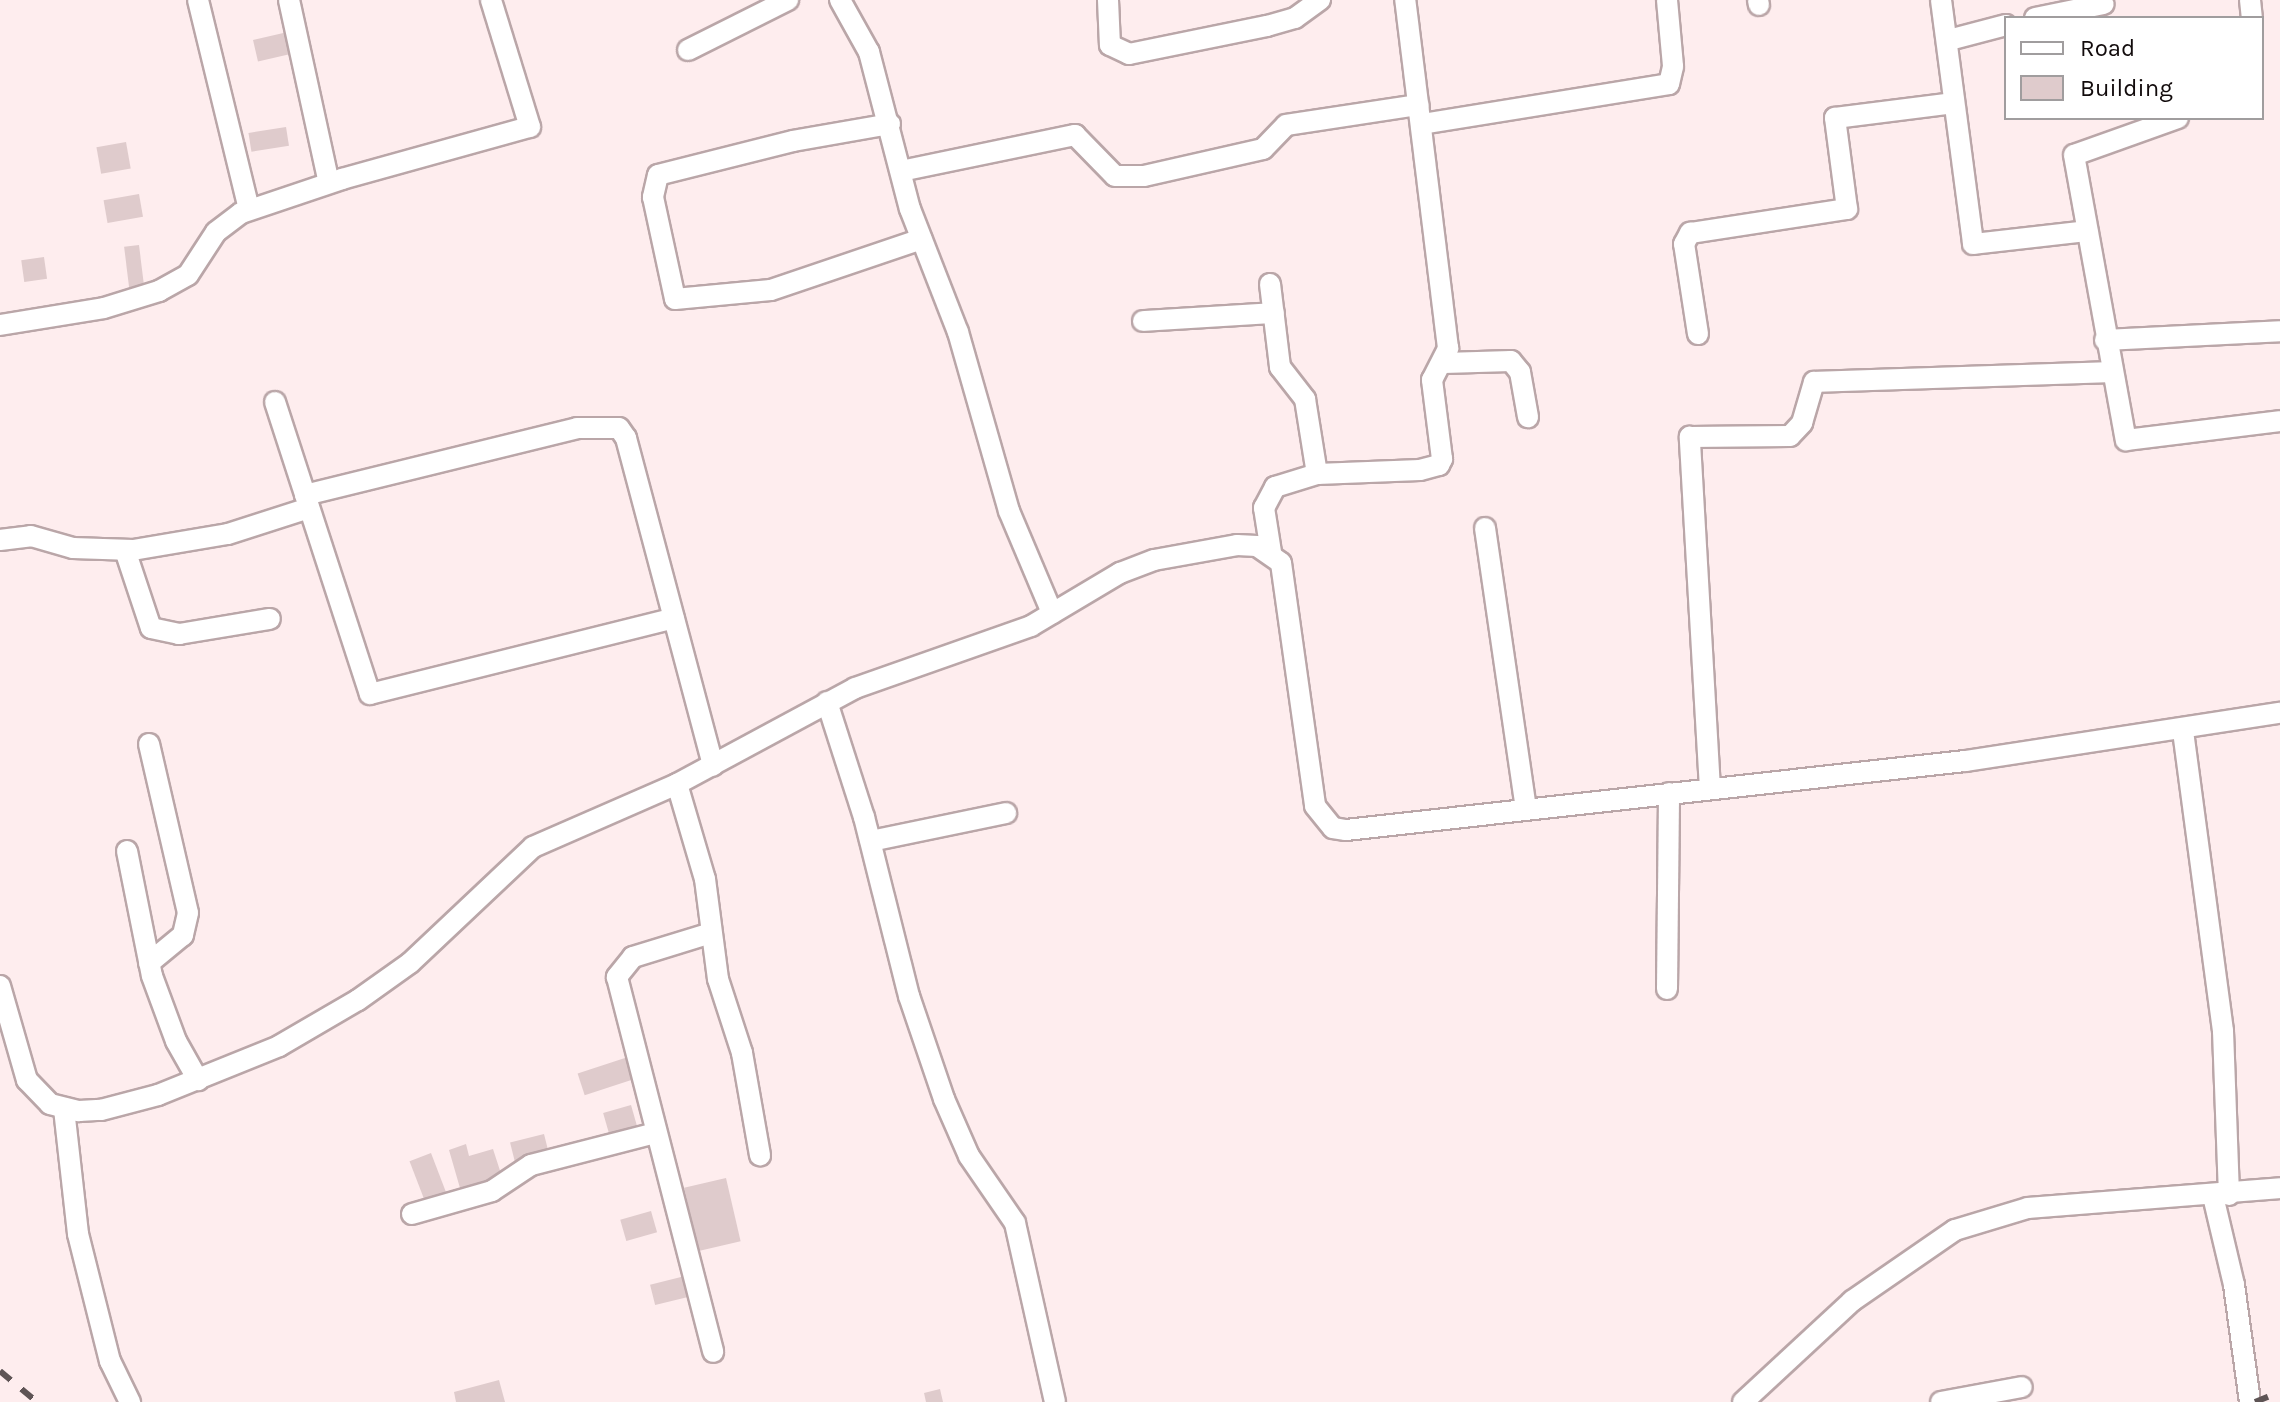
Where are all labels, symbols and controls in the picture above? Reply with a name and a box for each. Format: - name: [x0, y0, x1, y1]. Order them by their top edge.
- legend: [2004, 16, 2264, 120]
- text: Road: [2080, 34, 2135, 62]
- text: Building: [2080, 74, 2173, 102]

